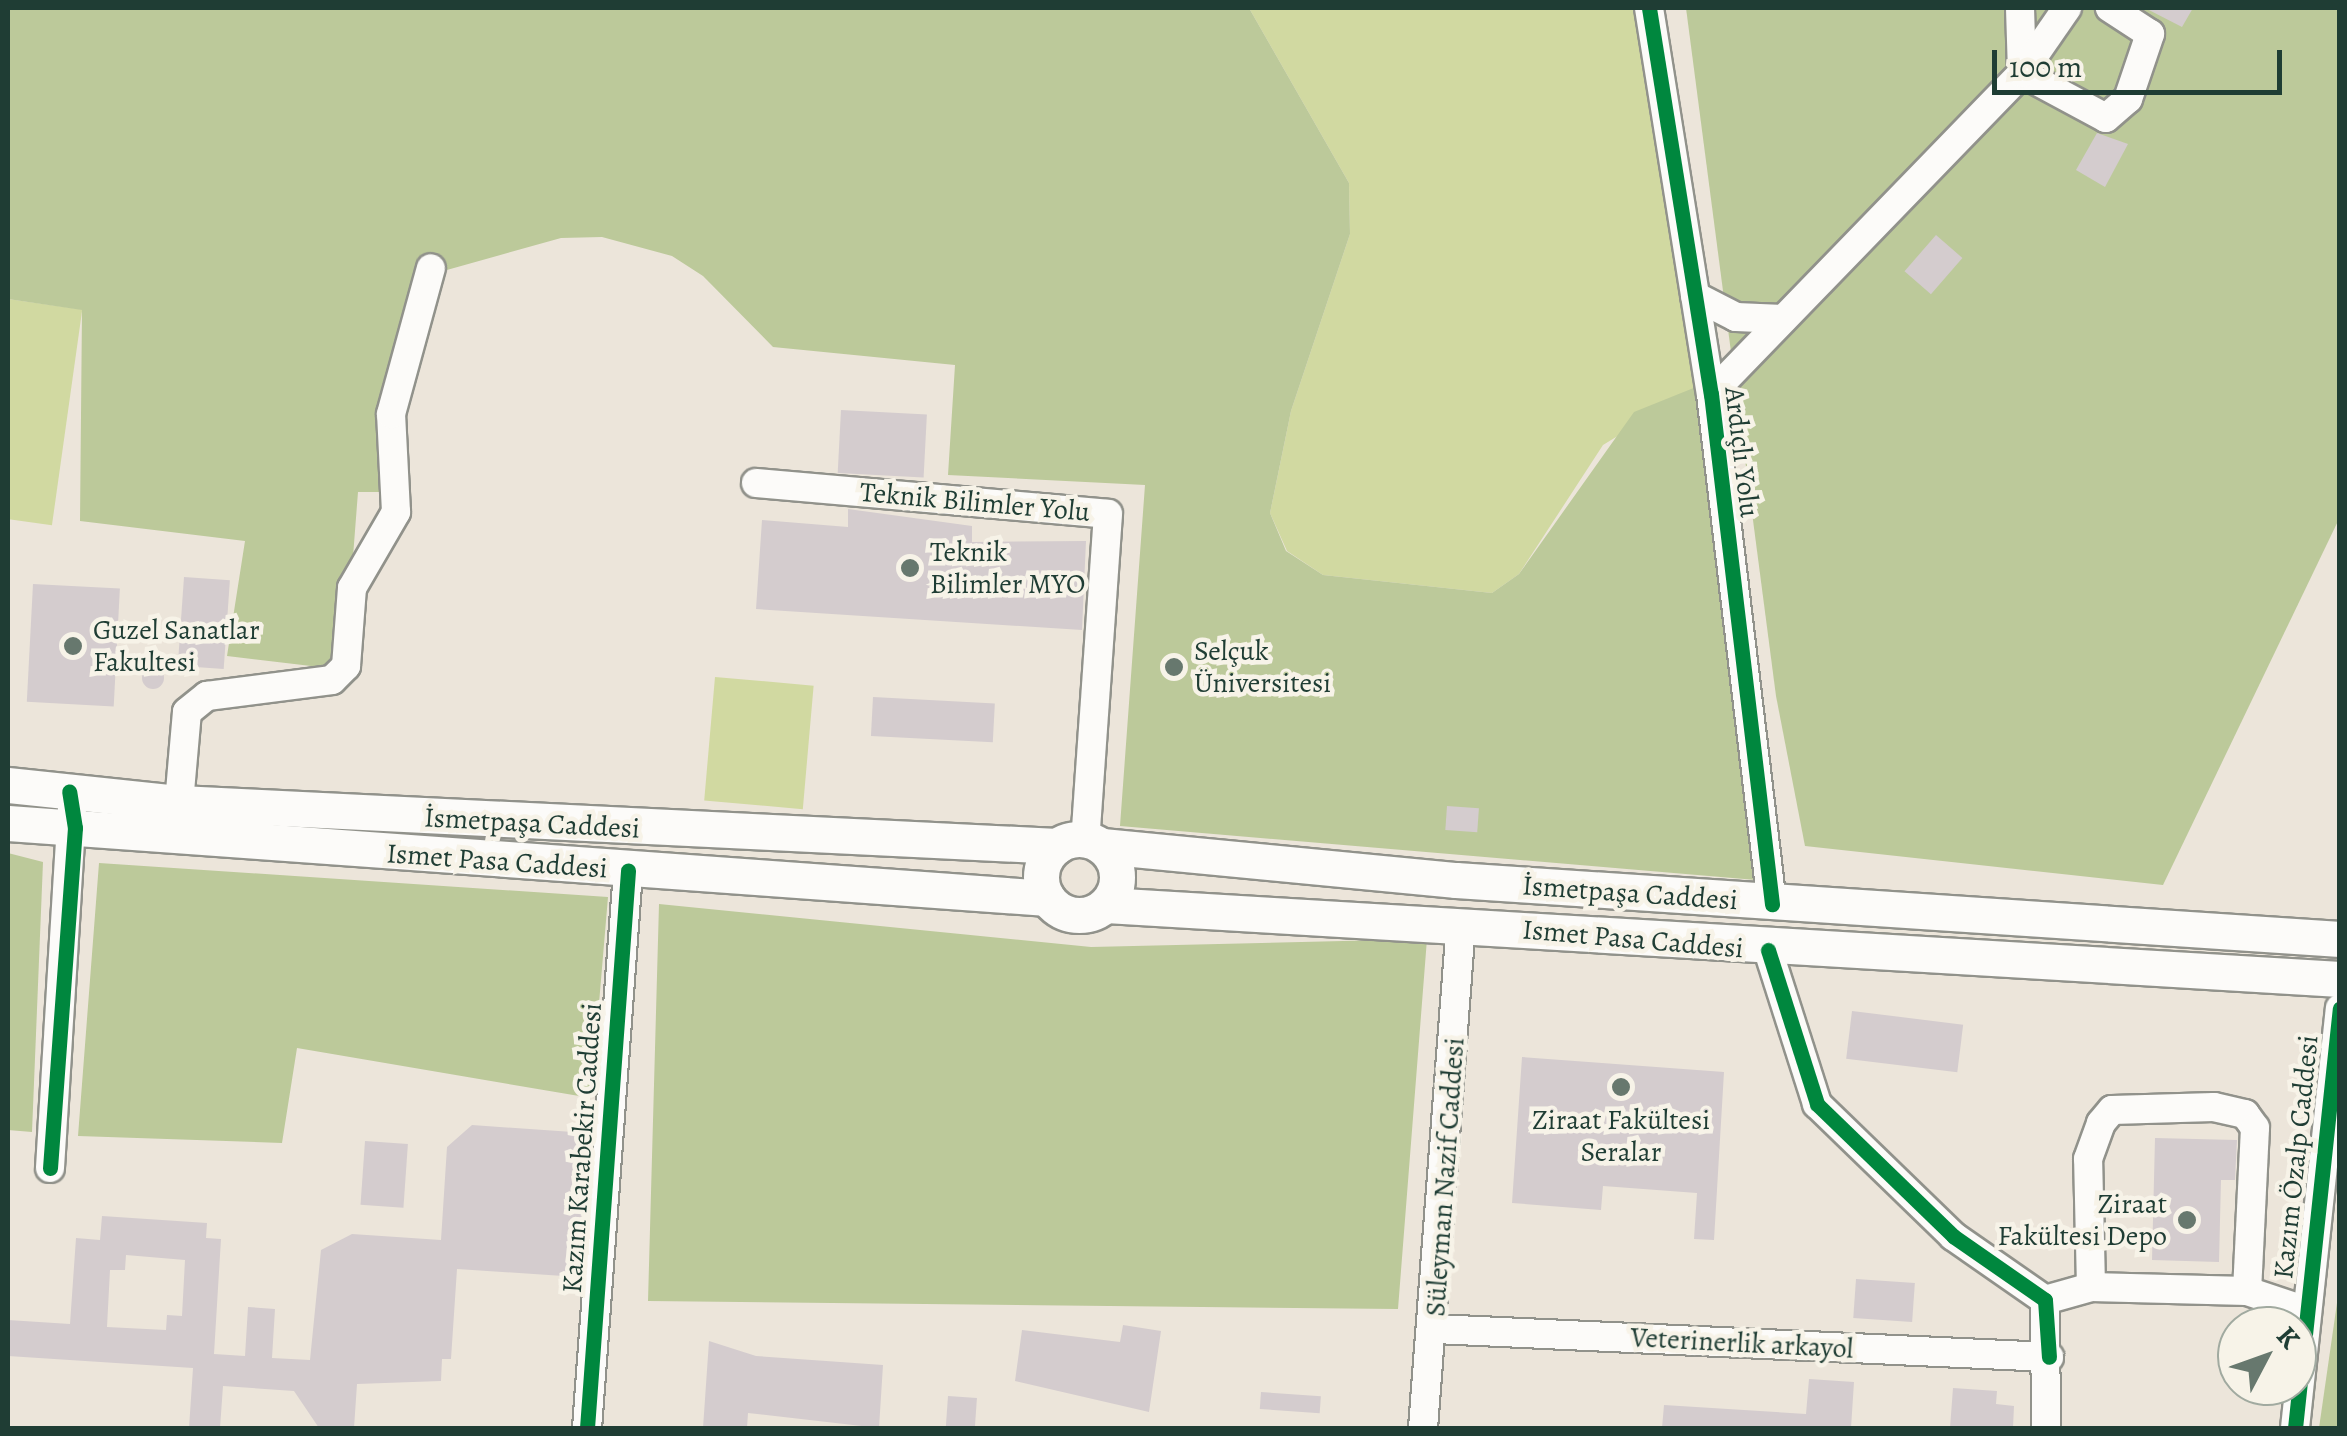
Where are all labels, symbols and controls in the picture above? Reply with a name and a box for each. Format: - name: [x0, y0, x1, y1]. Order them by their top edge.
- scale bar: [1997, 30, 2287, 92]
- text: 100 m: [2009, 47, 2082, 87]
- street label: Ardıçlı Yolu: [1717, 385, 1767, 519]
- street label: Teknik Bilimler Yolu: [859, 475, 1091, 529]
- place label: Teknik Bilimler MYO: [930, 535, 1085, 601]
- marker: Teknik Bilimler MYO: [899, 557, 921, 579]
- place label: Guzel Sanatlar Fakultesi: [93, 613, 260, 679]
- place label: Selçuk Üniversitesi: [1194, 634, 1331, 700]
- marker: Guzel Sanatlar Fakultesi: [62, 635, 84, 657]
- marker: Selçuk Üniversitesi: [1163, 656, 1185, 678]
- street label: İsmetpaşa Caddesi: [423, 801, 641, 845]
- street label: Ismet Pasa Caddesi: [385, 837, 609, 885]
- street label: İsmetpaşa Caddesi: [1521, 869, 1739, 917]
- street label: Ismet Pasa Caddesi: [1521, 913, 1745, 965]
- street label: Kazım Karabekir Caddesi: [555, 1002, 609, 1294]
- street label: Kazım Özalp Caddesi: [2266, 1034, 2326, 1280]
- street label: Süleyman Nazif Caddesi: [1418, 1036, 1472, 1318]
- marker: Ziraat Fakültesi Seralar: [1610, 1076, 1632, 1098]
- place label: Ziraat Fakültesi Seralar: [1532, 1103, 1710, 1169]
- place label: Ziraat Fakültesi Depo: [1997, 1187, 2167, 1253]
- marker: Ziraat Fakültesi Depo: [2176, 1209, 2198, 1231]
- north arrow: [2217, 1306, 2317, 1406]
- text: K: [2268, 1318, 2309, 1357]
- street label: Veterinerlik arkayol: [1630, 1320, 1854, 1366]

